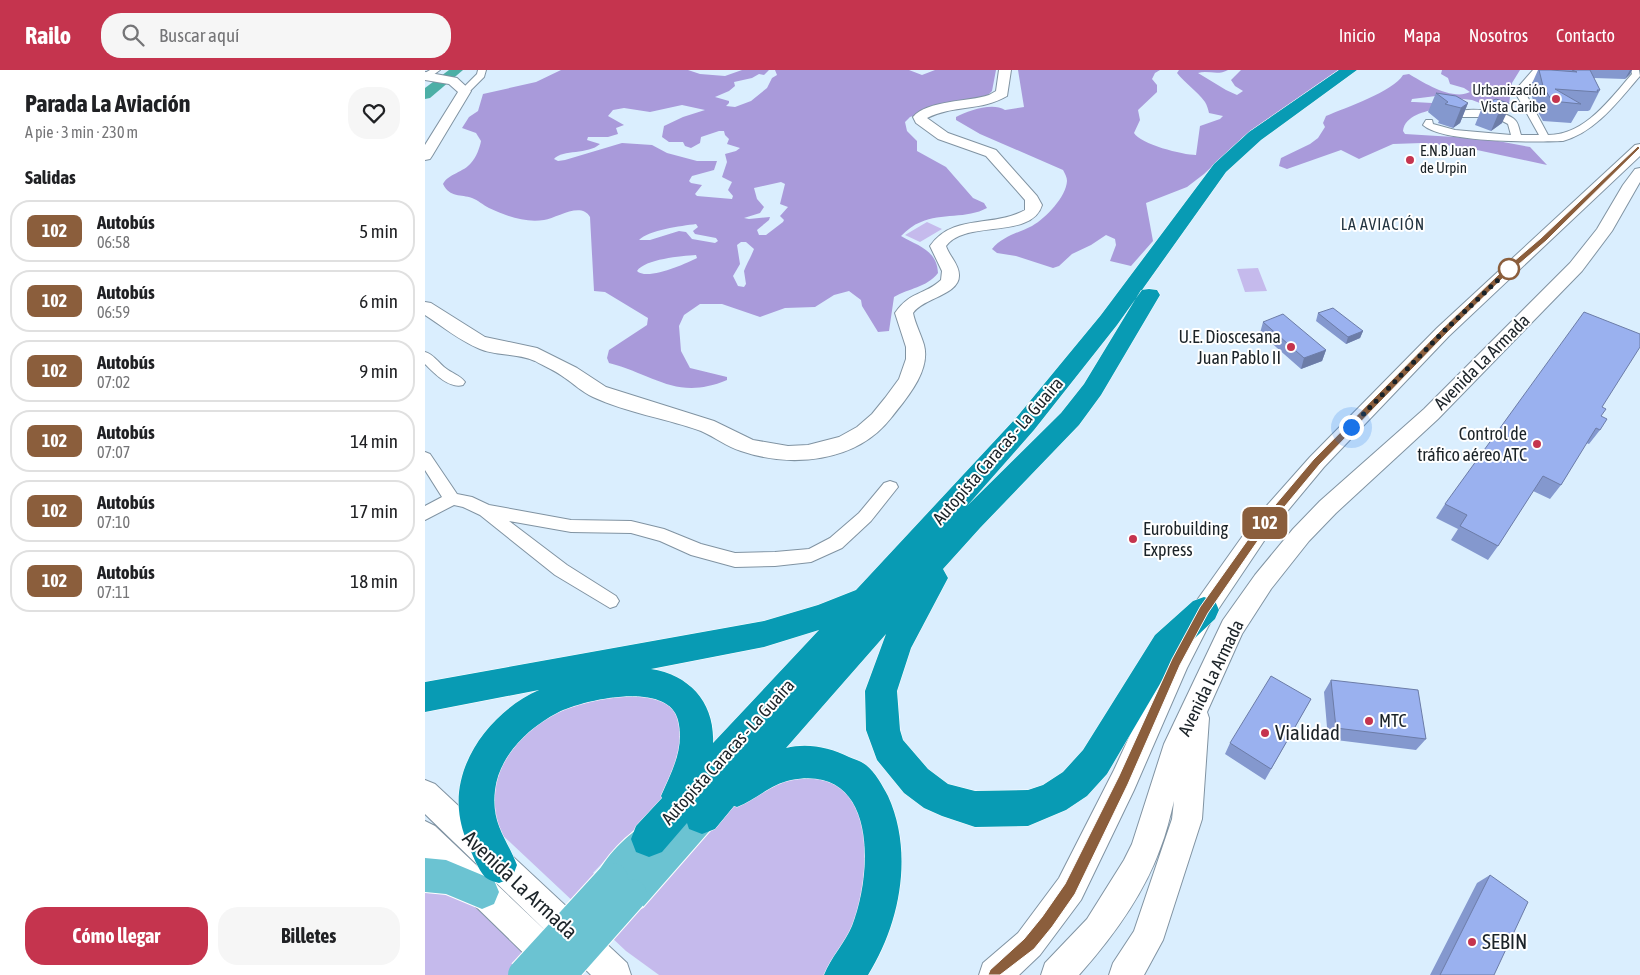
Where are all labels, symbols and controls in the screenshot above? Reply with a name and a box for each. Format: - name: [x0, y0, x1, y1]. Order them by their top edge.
- search box: [101, 13, 451, 58]
- icon: search: [119, 21, 147, 49]
- text: Railo: [25, 22, 71, 49]
- text: Buscar aquí: [159, 24, 239, 46]
- text: Inicio: [1339, 25, 1375, 46]
- text: Mapa: [1403, 25, 1441, 46]
- text: Nosotros: [1469, 25, 1528, 46]
- text: Contacto: [1556, 25, 1615, 46]
- place label: Urbanización Vista Caribe: [1472, 81, 1546, 115]
- button: heart: [348, 87, 400, 139]
- text: Parada La Aviación: [25, 90, 190, 117]
- marker: Urbanización Vista Caribe: [1550, 93, 1562, 105]
- text: A pie · 3 min · 230 m: [25, 123, 138, 141]
- place label: E.N.B Juan de Urpin: [1420, 142, 1476, 176]
- marker: E.N.B Juan de Urpin: [1404, 154, 1416, 166]
- text: Salidas: [25, 166, 76, 188]
- text: Autobús: [97, 211, 155, 233]
- district label: LA AVIACIÓN: [1341, 215, 1425, 233]
- text: 102: [42, 220, 67, 241]
- text: 5 min: [359, 220, 398, 242]
- text: 06:58: [97, 233, 130, 251]
- unlabelled marker: [1498, 258, 1520, 280]
- text: Autobús: [97, 281, 155, 303]
- text: 102: [42, 290, 67, 311]
- text: 6 min: [359, 290, 398, 312]
- text: 06:59: [97, 303, 130, 321]
- street label: Avenida La Armada: [1429, 309, 1534, 414]
- place label: U.E. Dioscesana Juan Pablo II: [1179, 326, 1281, 368]
- marker: U.E. Dioscesana Juan Pablo II: [1285, 341, 1297, 353]
- text: Autobús: [97, 351, 155, 373]
- text: 102: [42, 360, 67, 381]
- text: 9 min: [359, 360, 398, 382]
- text: 07:02: [97, 373, 130, 391]
- street label: Autopista Caracas - La Guaira: [928, 373, 1067, 529]
- your location: [1339, 415, 1364, 440]
- text: Autobús: [97, 421, 155, 443]
- place label: Control de tráfico aéreo ATC: [1417, 423, 1527, 465]
- text: 102: [42, 430, 67, 451]
- text: 14 min: [350, 430, 398, 452]
- marker: Control de tráfico aéreo ATC: [1531, 438, 1543, 450]
- text: 07:07: [97, 443, 130, 461]
- text: Autobús: [97, 491, 155, 513]
- text: 102: [42, 500, 67, 521]
- text: 17 min: [350, 500, 398, 522]
- line badge: 102: [1236, 507, 1294, 539]
- text: 102: [1252, 512, 1278, 533]
- text: 07:10: [97, 513, 130, 531]
- place label: Eurobuilding Express: [1143, 518, 1228, 560]
- marker: Eurobuilding Express: [1127, 533, 1139, 545]
- text: Autobús: [97, 561, 155, 583]
- text: 102: [42, 570, 67, 591]
- text: 18 min: [350, 570, 398, 592]
- text: 07:11: [97, 583, 130, 601]
- street label: Avenida La Armada: [1173, 616, 1248, 739]
- street label: Autopista Caracas - La Guaira: [657, 675, 798, 829]
- place label: MTC: [1379, 710, 1407, 731]
- marker: MTC: [1363, 715, 1375, 727]
- place label: Vialidad: [1275, 720, 1340, 744]
- marker: Vialidad: [1259, 727, 1271, 739]
- street label: Avenida La Armada: [458, 825, 583, 943]
- button: Cómo llegar: [25, 907, 208, 965]
- button: Billetes: [218, 907, 400, 965]
- place label: SEBIN: [1482, 929, 1527, 953]
- marker: SEBIN: [1466, 936, 1478, 948]

